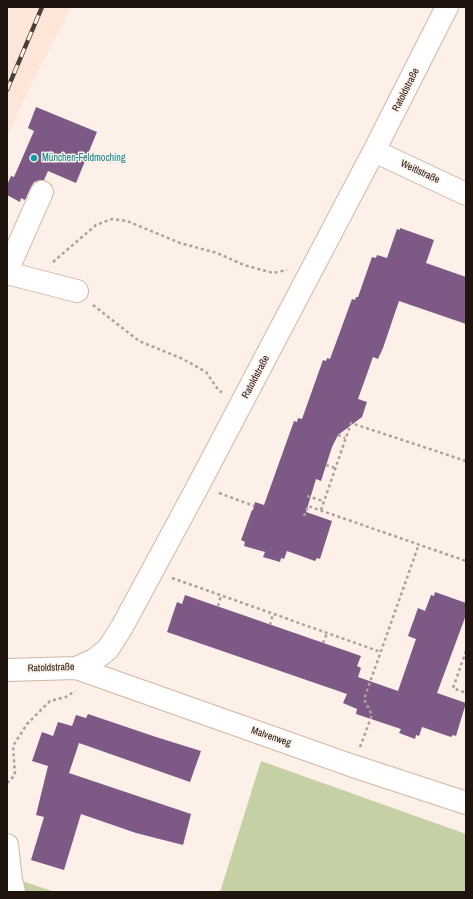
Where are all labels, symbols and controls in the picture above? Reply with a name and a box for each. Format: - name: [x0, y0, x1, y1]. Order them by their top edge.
- street label: Ratoldstraße: [390, 66, 422, 114]
- place label: München-Feldmoching: [42, 152, 125, 164]
- marker: München-Feldmoching: [29, 153, 39, 163]
- street label: Weitlstraße: [399, 158, 441, 186]
- street label: Ratoldstraße: [240, 353, 272, 401]
- street label: Ratoldstraße: [27, 661, 75, 675]
- street label: Malvenweg: [249, 725, 293, 749]

